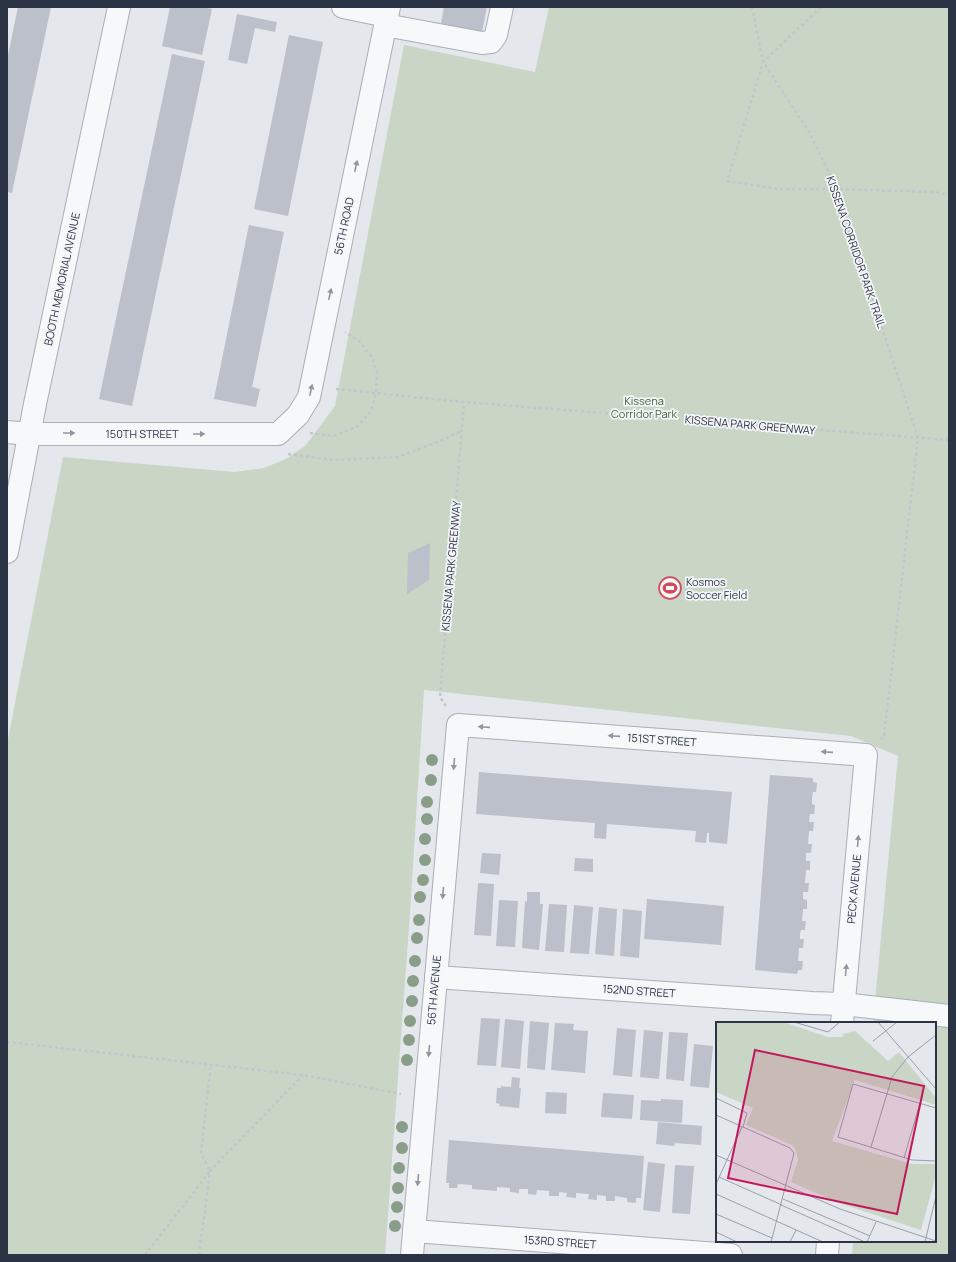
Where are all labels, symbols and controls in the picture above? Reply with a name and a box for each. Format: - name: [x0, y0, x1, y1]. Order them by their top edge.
- one-way arrow: [354, 160, 360, 172]
- street label: KISSENA CORRIDOR PARK TRAIL: [823, 174, 890, 330]
- street label: 56TH ROAD: [330, 196, 357, 256]
- street label: BOOTH MEMORIAL AVENUE: [40, 211, 83, 347]
- one-way arrow: [328, 288, 334, 300]
- one-way arrow: [308, 383, 314, 396]
- park label: Kissena Corridor Park: [611, 393, 678, 421]
- street label: KISSENA PARK GREENWAY: [684, 411, 817, 438]
- street label: 150TH STREET: [105, 426, 179, 441]
- one-way arrow: [63, 430, 76, 436]
- one-way arrow: [193, 431, 206, 437]
- street label: KISSENA PARK GREENWAY: [437, 499, 464, 632]
- place label: Kosmos Soccer Field: [686, 574, 747, 602]
- sports icon: Kosmos Soccer Field: [657, 575, 683, 601]
- one-way arrow: [478, 724, 490, 731]
- street label: 151ST STREET: [627, 730, 698, 749]
- one-way arrow: [608, 733, 620, 740]
- one-way arrow: [821, 748, 833, 755]
- one-way arrow: [451, 758, 458, 770]
- one-way arrow: [855, 835, 862, 847]
- street label: PECK AVENUE: [843, 854, 864, 924]
- one-way arrow: [439, 887, 446, 899]
- street label: 56TH AVENUE: [423, 954, 444, 1026]
- one-way arrow: [843, 964, 849, 976]
- street label: 152ND STREET: [602, 980, 676, 1001]
- inset map: [716, 1022, 936, 1242]
- one-way arrow: [426, 1045, 433, 1057]
- one-way arrow: [415, 1174, 421, 1186]
- street label: 153RD STREET: [523, 1231, 597, 1252]

